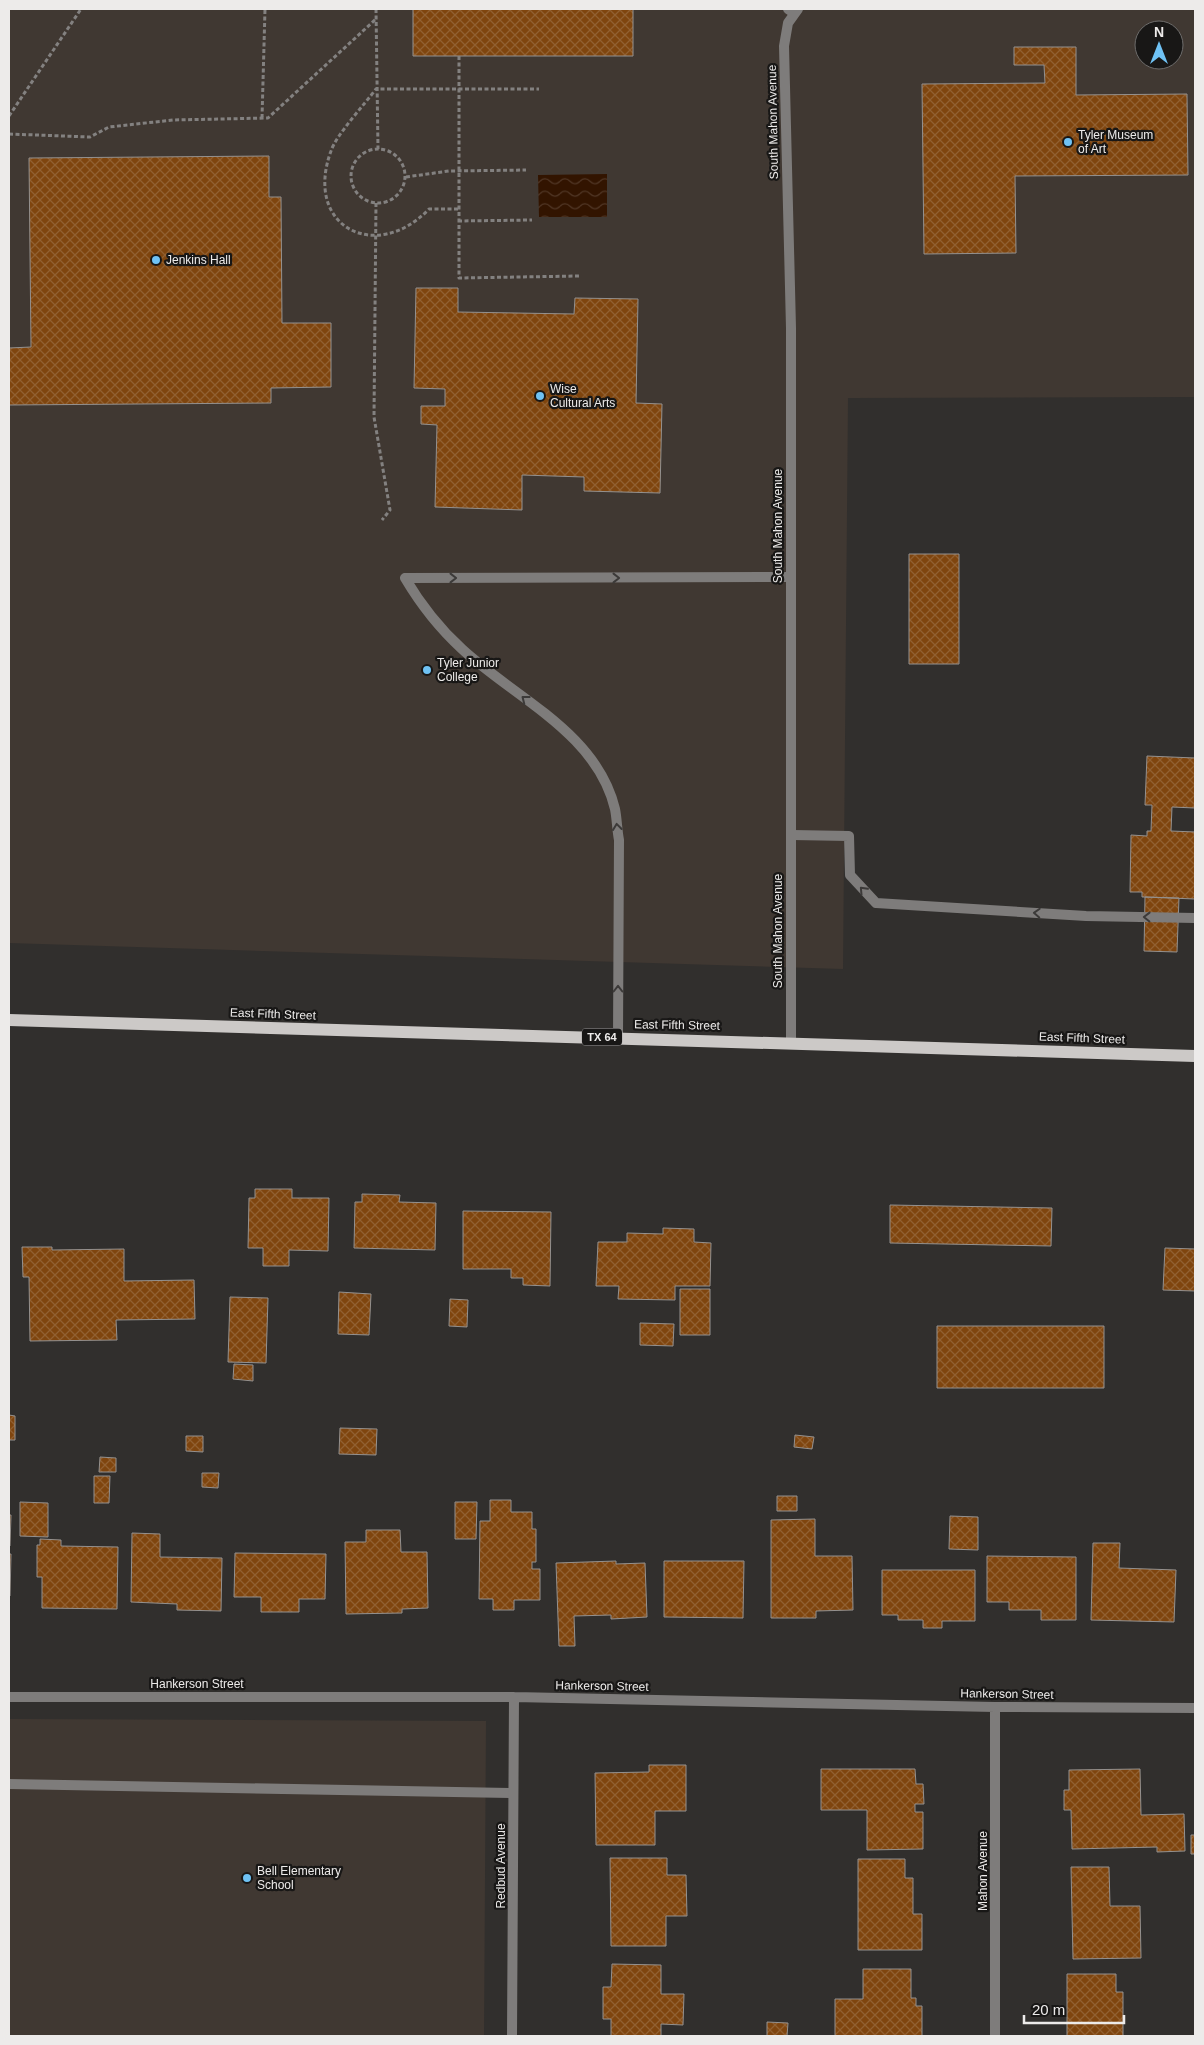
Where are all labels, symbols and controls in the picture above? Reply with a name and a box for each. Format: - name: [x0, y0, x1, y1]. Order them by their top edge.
- north arrow: [1134, 20, 1184, 70]
- text: N: [1154, 24, 1164, 40]
- street label: South Mahon Avenue: [765, 64, 781, 179]
- place label: Tyler Museum of Art: [1078, 128, 1153, 156]
- marker: Tyler Museum of Art: [1062, 136, 1074, 148]
- place label: Jenkins Hall: [166, 253, 231, 267]
- marker: Jenkins Hall: [150, 254, 162, 266]
- place label: Wise Cultural Arts: [550, 382, 615, 410]
- marker: Wise Cultural Arts: [534, 390, 546, 402]
- street label: South Mahon Avenue: [771, 468, 785, 583]
- one-way arrow: [450, 573, 458, 583]
- one-way arrow: [612, 573, 620, 583]
- place label: Tyler Junior College: [437, 656, 499, 684]
- marker: Tyler Junior College: [421, 664, 433, 676]
- one-way arrow: [521, 696, 531, 705]
- one-way arrow: [612, 822, 623, 830]
- street label: South Mahon Avenue: [771, 873, 785, 988]
- one-way arrow: [860, 886, 869, 895]
- one-way arrow: [1033, 907, 1041, 918]
- one-way arrow: [1142, 911, 1150, 922]
- one-way arrow: [613, 985, 623, 992]
- street label: East Fifth Street: [230, 1006, 317, 1023]
- street label: East Fifth Street: [634, 1017, 721, 1033]
- road number: TX 64: [582, 1028, 622, 1046]
- street label: East Fifth Street: [1039, 1030, 1126, 1047]
- street label: Hankerson Street: [150, 1677, 244, 1691]
- street label: Hankerson Street: [555, 1678, 649, 1694]
- street label: Hankerson Street: [960, 1686, 1054, 1702]
- street label: Redbud Avenue: [494, 1823, 508, 1909]
- street label: Mahon Avenue: [976, 1831, 990, 1911]
- place label: Bell Elementary School: [257, 1864, 341, 1892]
- marker: Bell Elementary School: [241, 1872, 253, 1884]
- scale bar: [1024, 1992, 1124, 2024]
- text: 20 m: [1032, 2001, 1065, 2018]

